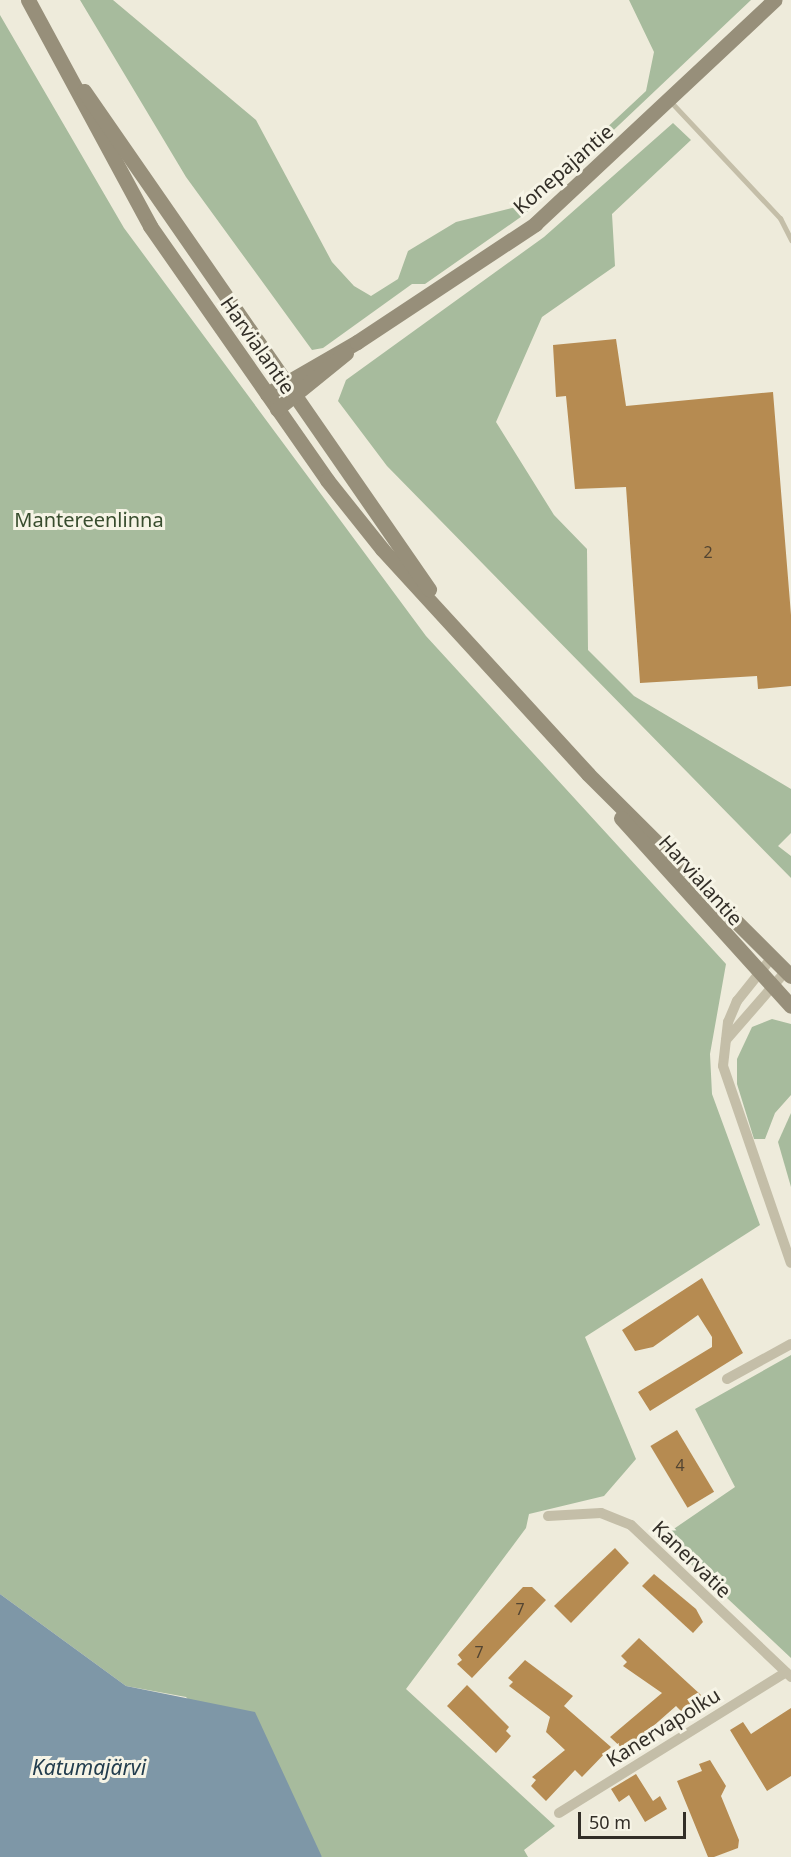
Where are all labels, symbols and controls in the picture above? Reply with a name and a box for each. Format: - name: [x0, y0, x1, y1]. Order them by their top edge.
- street label: Konepajantie: [508, 119, 618, 219]
- street label: Harvialantie: [216, 292, 300, 398]
- park label: Mantereenlinna: [14, 507, 164, 531]
- house number: 2: [703, 542, 713, 562]
- street label: Harvialantie: [654, 830, 748, 930]
- house number: 4: [675, 1455, 685, 1475]
- street label: Kanervatie: [648, 1515, 736, 1603]
- house number: 7: [515, 1599, 525, 1619]
- house number: 7: [474, 1642, 484, 1662]
- street label: Kanervapolku: [602, 1683, 724, 1771]
- water label: Katumajärvi: [32, 1754, 146, 1780]
- scale bar: [581, 1800, 689, 1838]
- text: 50 m: [589, 1810, 631, 1834]

